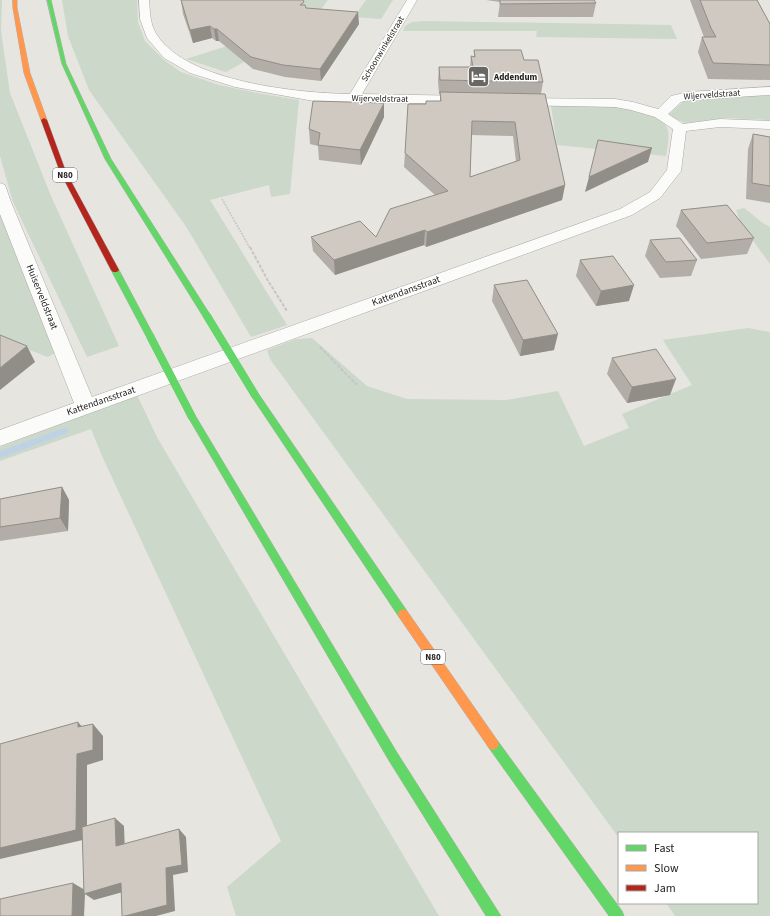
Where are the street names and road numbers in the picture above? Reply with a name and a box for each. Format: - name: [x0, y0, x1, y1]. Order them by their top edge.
- street label: Schoonwinkelstraat: [358, 14, 408, 84]
- street label: Wijerveldstraat: [683, 87, 741, 103]
- street label: Wijerveldstraat: [351, 92, 409, 106]
- road number: N80: [53, 168, 77, 182]
- street label: Huiserveldstraat: [23, 262, 62, 332]
- street label: Kattendansstraat: [370, 272, 443, 310]
- street label: Kattendansstraat: [65, 383, 138, 419]
- road number: N80: [421, 650, 445, 664]

